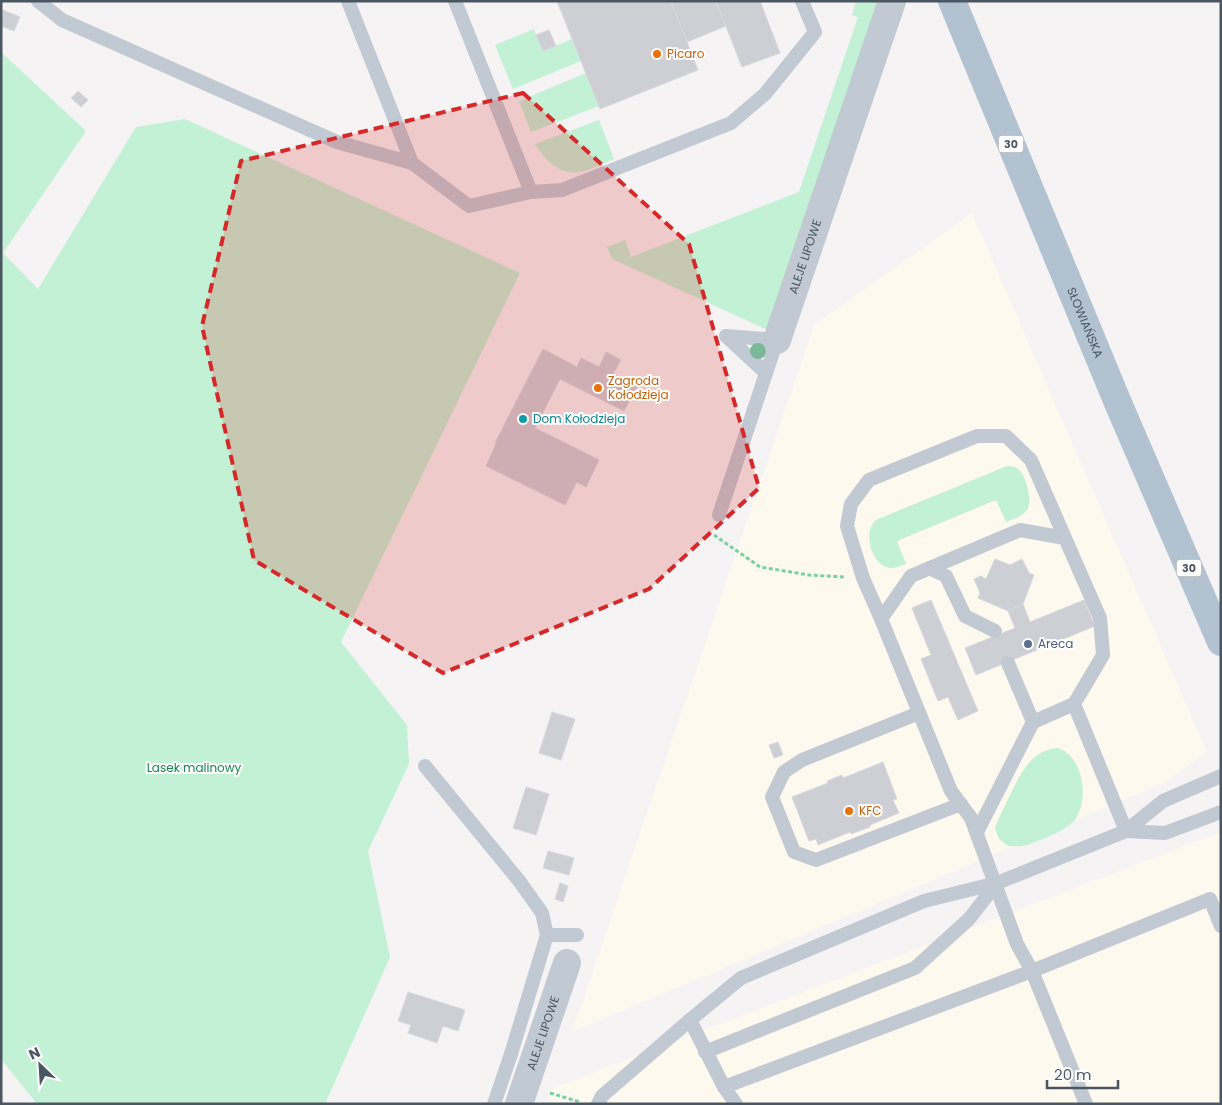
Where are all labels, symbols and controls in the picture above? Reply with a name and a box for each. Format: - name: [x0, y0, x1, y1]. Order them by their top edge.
- place label: Picaro: [667, 45, 705, 62]
- marker: Picaro: [651, 48, 663, 60]
- road number: 30: [998, 136, 1024, 152]
- street label: ALEJE LIPOWE: [784, 217, 825, 296]
- street label: SŁOWIAŃSKA: [1063, 284, 1108, 360]
- place label: Zagroda Kołodzieja: [608, 372, 669, 403]
- marker: Zagroda Kołodzieja: [592, 382, 604, 394]
- place label: Dom Kołodzieja: [533, 410, 625, 427]
- marker: Dom Kołodzieja: [517, 413, 529, 425]
- road number: 30: [1176, 560, 1202, 576]
- place label: Areca: [1038, 635, 1073, 652]
- marker: Areca: [1022, 638, 1034, 650]
- park label: Lasek malinowy: [147, 759, 242, 776]
- place label: KFC: [859, 802, 882, 819]
- marker: KFC: [843, 805, 855, 817]
- street label: ALEJE LIPOWE: [522, 993, 563, 1072]
- north arrow: [15, 1040, 65, 1090]
- text: N: [26, 1042, 44, 1065]
- scale bar: [1047, 1058, 1118, 1090]
- text: 20 m: [1054, 1064, 1092, 1085]

